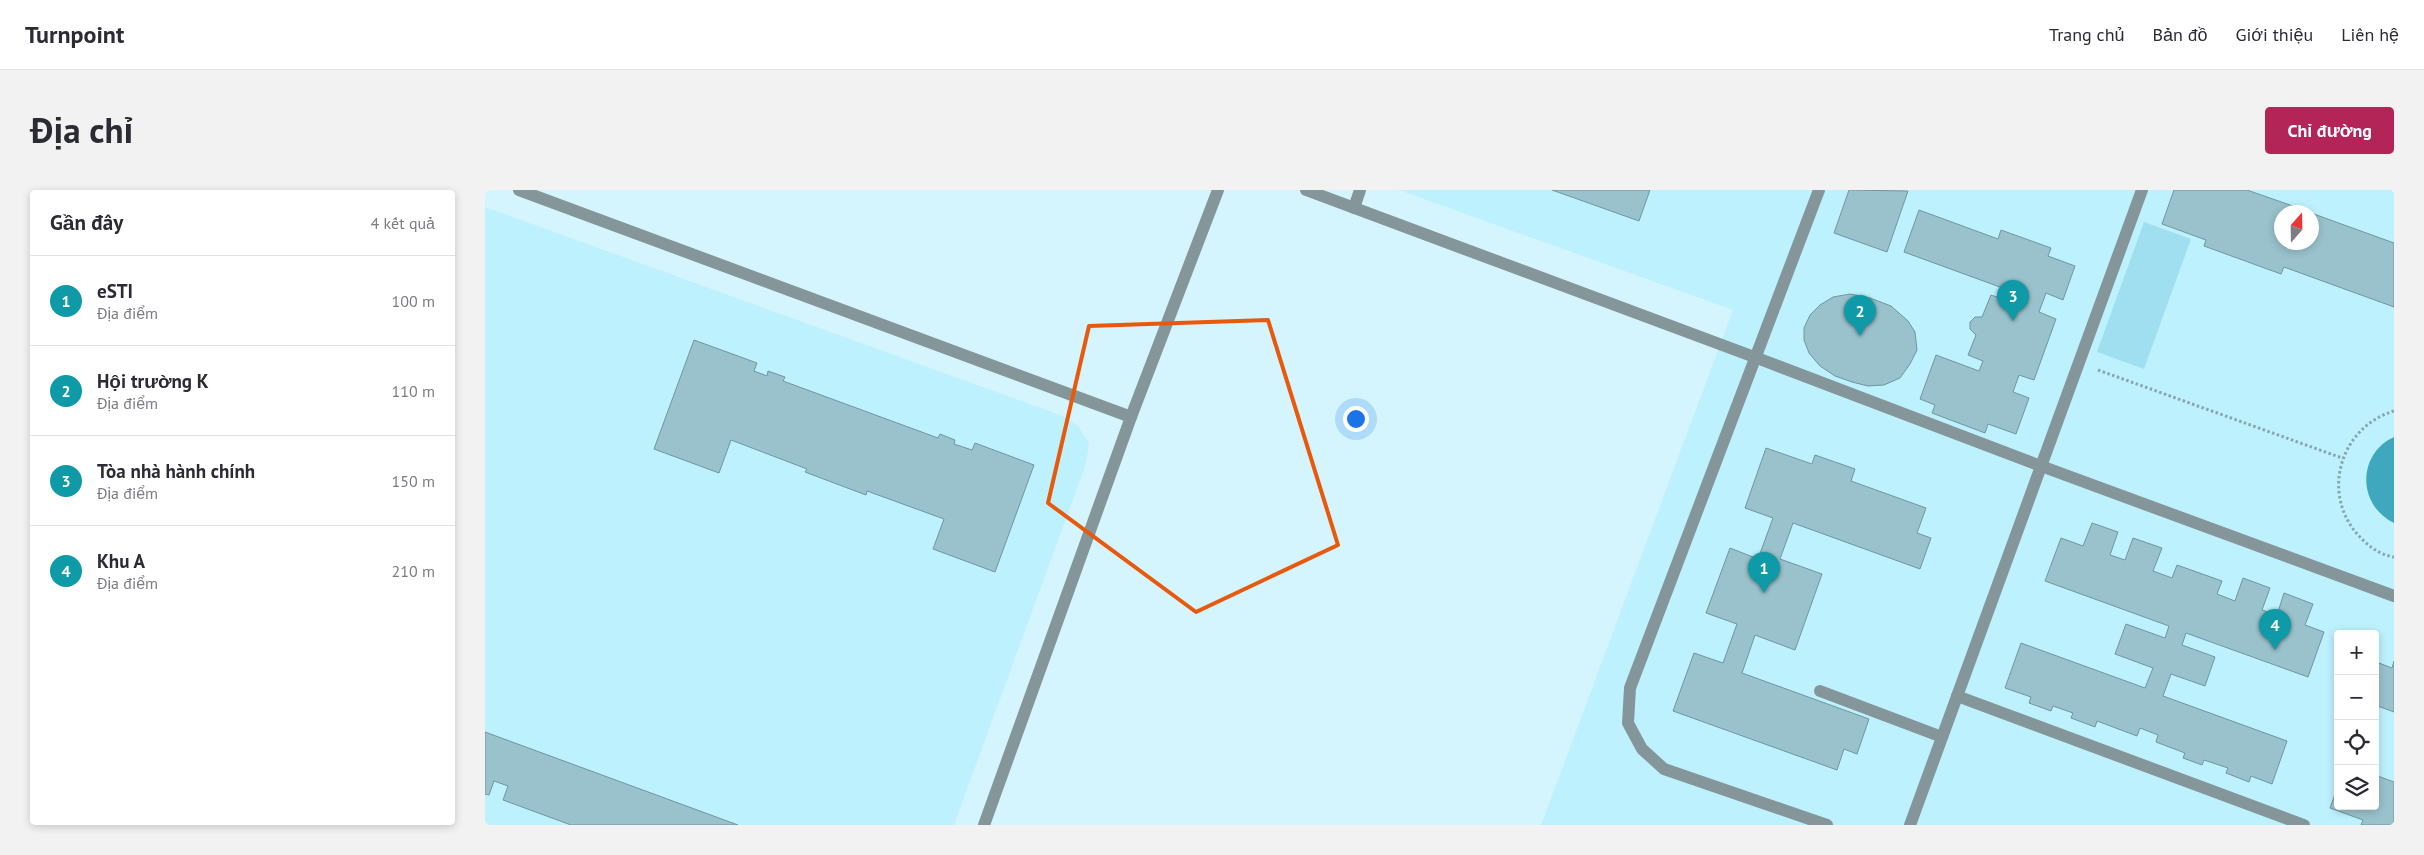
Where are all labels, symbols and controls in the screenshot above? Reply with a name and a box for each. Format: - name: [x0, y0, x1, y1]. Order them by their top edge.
- text: Turnpoint: [25, 19, 124, 50]
- text: Trang chủ: [2049, 23, 2125, 46]
- text: Bản đồ: [2153, 23, 2207, 46]
- text: Giới thiệu: [2235, 23, 2313, 46]
- text: Liên hệ: [2341, 23, 2399, 46]
- text: Địa chỉ: [30, 107, 133, 153]
- button: Chỉ đường: [2265, 107, 2394, 154]
- north arrow: [2274, 205, 2319, 250]
- text: Gần đây: [50, 209, 123, 236]
- text: 4 kết quả: [371, 213, 435, 233]
- text: eSTI: [97, 279, 133, 303]
- pin: 3: [1997, 280, 2029, 321]
- text: 1: [61, 291, 71, 311]
- text: 100 m: [392, 291, 435, 311]
- pin: 2: [1844, 295, 1876, 336]
- text: Địa điểm: [97, 303, 158, 323]
- text: Hội trường K: [97, 369, 209, 393]
- text: 2: [61, 381, 71, 401]
- text: 110 m: [392, 381, 435, 401]
- text: Địa điểm: [97, 393, 158, 413]
- your location: [1343, 406, 1369, 432]
- text: Tòa nhà hành chính: [97, 459, 255, 483]
- text: 3: [61, 471, 71, 491]
- text: 150 m: [392, 471, 435, 491]
- text: Địa điểm: [97, 483, 158, 503]
- text: Khu A: [97, 549, 145, 573]
- pin: 1: [1748, 552, 1780, 593]
- text: 4: [61, 561, 71, 581]
- text: 210 m: [392, 561, 435, 581]
- text: Địa điểm: [97, 573, 158, 593]
- pin: 4: [2259, 609, 2291, 650]
- map controls: [2334, 630, 2379, 810]
- button: +: [2334, 630, 2379, 675]
- button: −: [2334, 675, 2379, 720]
- button: locate: [2334, 720, 2379, 765]
- button: layers: [2334, 765, 2379, 810]

